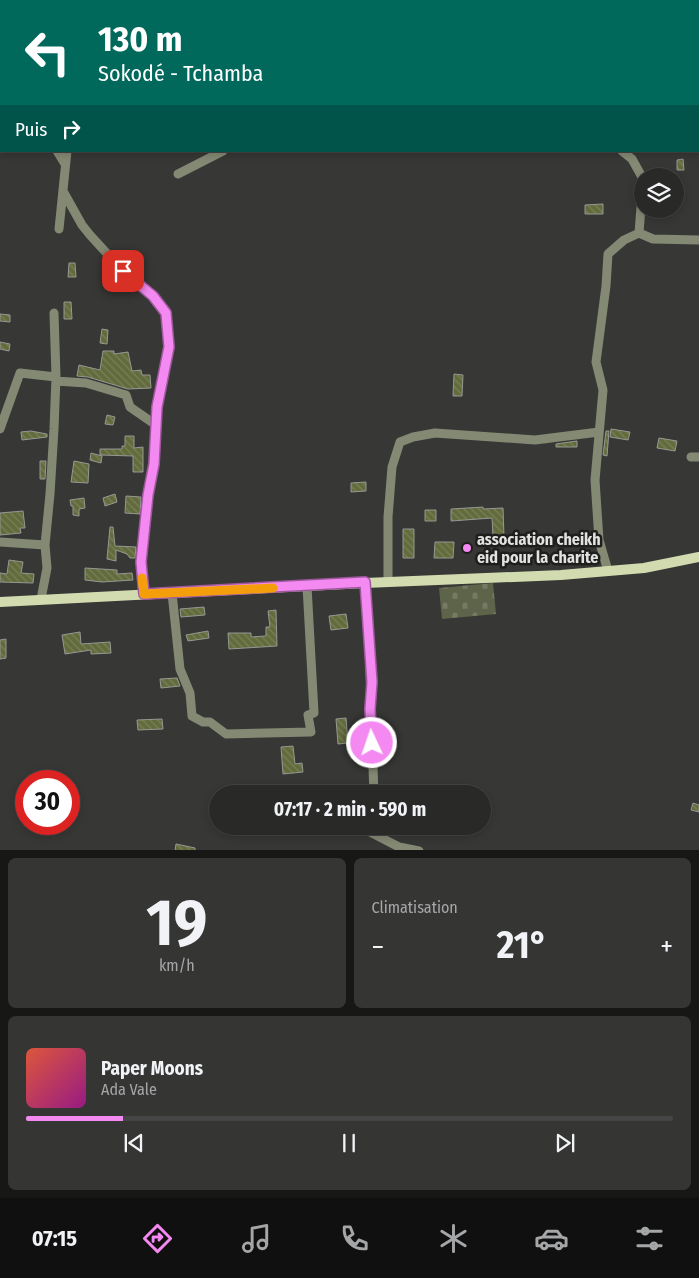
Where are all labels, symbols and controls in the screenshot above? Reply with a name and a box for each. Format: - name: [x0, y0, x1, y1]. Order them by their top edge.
- text: 130 m: [98, 18, 182, 60]
- icon: left: [15, 20, 80, 85]
- text: Sokodé - Tchamba: [98, 60, 263, 87]
- icon: right: [57, 115, 85, 143]
- text: Puis: [15, 118, 47, 141]
- map controls: [634, 168, 684, 218]
- button: layers: [634, 168, 684, 218]
- pin: [102, 250, 144, 292]
- icon: arrive: [109, 257, 137, 285]
- place label: association cheikh eid pour la charite: [477, 530, 601, 567]
- marker: association cheikh eid pour la charite: [461, 542, 473, 554]
- position arrow: [345, 716, 397, 768]
- speed limit sign: 30: [15, 770, 80, 835]
- text: 07:17 · 2 min · 590 m: [274, 798, 426, 821]
- text: 19: [146, 884, 207, 962]
- text: Climatisation: [372, 898, 458, 917]
- text: 21°: [497, 922, 548, 968]
- text: −: [372, 930, 384, 963]
- text: +: [660, 930, 673, 963]
- text: km/h: [159, 956, 195, 975]
- text: Paper Moons: [101, 1057, 203, 1080]
- text: Ada Vale: [101, 1080, 157, 1099]
- icon: previous: [120, 1129, 148, 1157]
- icon: pause: [335, 1129, 363, 1157]
- icon: next: [551, 1129, 579, 1157]
- icon: directions: [140, 1221, 175, 1256]
- icon: music: [239, 1221, 274, 1256]
- icon: phone: [337, 1221, 372, 1256]
- icon: climate: [436, 1221, 471, 1256]
- icon: car: [534, 1221, 569, 1256]
- icon: filters: [632, 1221, 667, 1256]
- text: 07:15: [32, 1225, 77, 1252]

